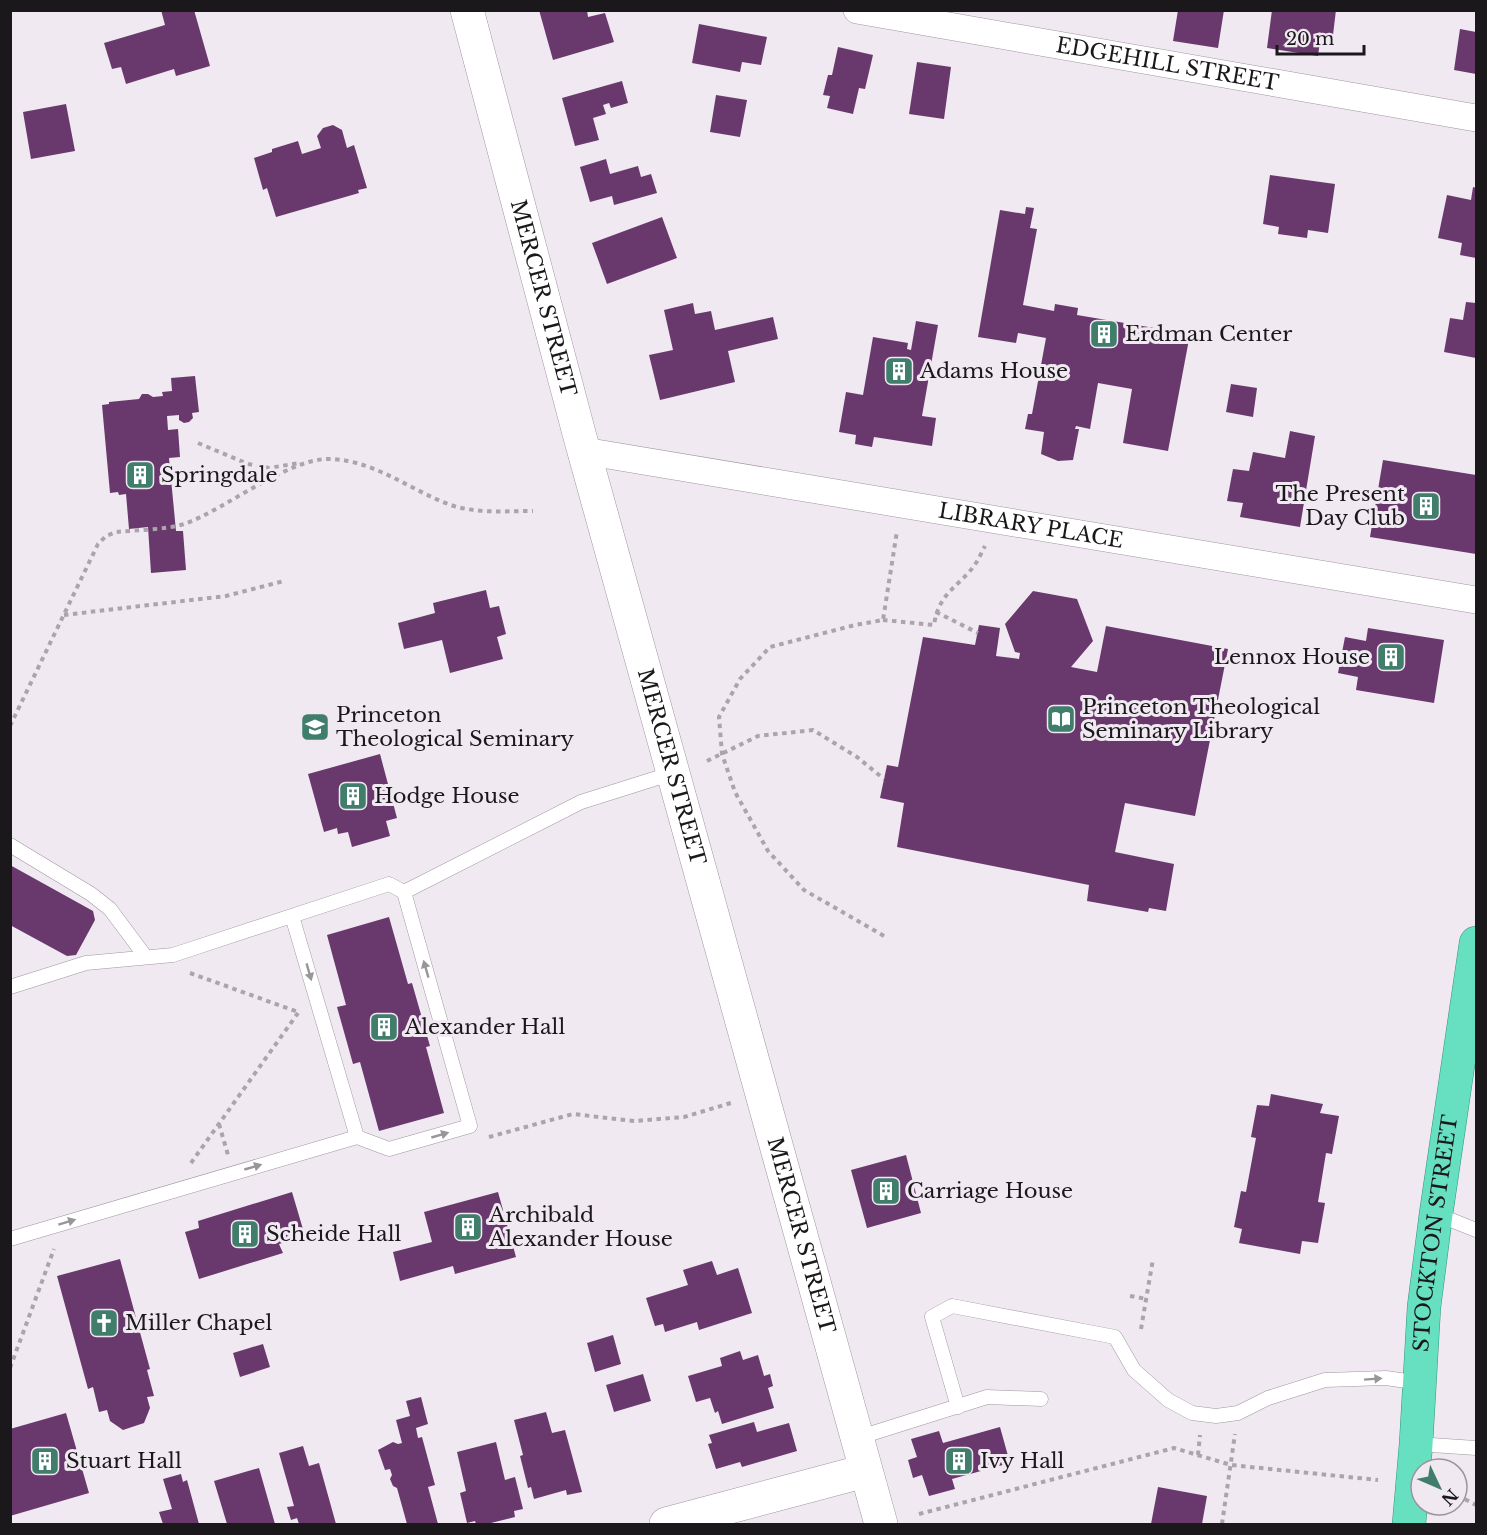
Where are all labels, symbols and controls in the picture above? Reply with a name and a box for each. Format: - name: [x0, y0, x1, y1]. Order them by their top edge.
- scale bar: [1277, 18, 1364, 56]
- text: 20 m: [1286, 28, 1334, 50]
- street label: EDGEHILL STREET: [1054, 32, 1281, 96]
- street label: MERCER STREET: [505, 197, 582, 399]
- building icon: Erdman Center: [1088, 318, 1120, 350]
- place label: Erdman Center: [1125, 321, 1292, 347]
- building icon: Adams House: [883, 355, 915, 387]
- place label: Adams House: [919, 358, 1068, 384]
- building icon: Springdale: [124, 459, 156, 491]
- place label: Springdale: [161, 462, 278, 488]
- place label: The Present Day Club: [1275, 481, 1405, 531]
- building icon: The Present Day Club: [1410, 490, 1442, 522]
- street label: LIBRARY PLACE: [937, 497, 1125, 554]
- building icon: Lennox House: [1375, 641, 1407, 673]
- place label: Lennox House: [1214, 644, 1370, 670]
- street label: MERCER STREET: [632, 666, 711, 868]
- place label: Princeton Theological Seminary Library: [1082, 694, 1320, 744]
- place label: Princeton Theological Seminary: [336, 702, 575, 752]
- library icon: Princeton Theological Seminary Library: [1045, 703, 1077, 735]
- school or university icon: Princeton Theological Seminary: [299, 711, 331, 743]
- building icon: Hodge House: [337, 780, 369, 812]
- place label: Hodge House: [374, 783, 520, 809]
- one-way arrow: [421, 960, 430, 978]
- one-way arrow: [305, 963, 314, 981]
- building icon: Alexander Hall: [368, 1011, 400, 1043]
- place label: Alexander Hall: [404, 1014, 565, 1040]
- street label: STOCKTON STREET: [1408, 1113, 1463, 1353]
- one-way arrow: [431, 1130, 449, 1139]
- street label: MERCER STREET: [761, 1134, 841, 1336]
- one-way arrow: [245, 1162, 263, 1171]
- building icon: Carriage House: [870, 1175, 902, 1207]
- place label: Carriage House: [907, 1178, 1073, 1204]
- place label: Archibald Alexander House: [488, 1202, 673, 1252]
- building icon: Archibald Alexander House: [452, 1211, 484, 1243]
- one-way arrow: [58, 1217, 76, 1226]
- building icon: Scheide Hall: [229, 1218, 261, 1250]
- place label: Scheide Hall: [266, 1221, 402, 1247]
- church icon: Miller Chapel: [88, 1307, 120, 1339]
- place label: Miller Chapel: [125, 1310, 272, 1336]
- one-way arrow: [1363, 1374, 1382, 1384]
- building icon: Stuart Hall: [29, 1445, 61, 1477]
- building icon: Ivy Hall: [943, 1445, 975, 1477]
- place label: Stuart Hall: [66, 1448, 182, 1474]
- place label: Ivy Hall: [980, 1448, 1065, 1474]
- north arrow: [1409, 1457, 1469, 1517]
- text: N: [1437, 1485, 1462, 1510]

